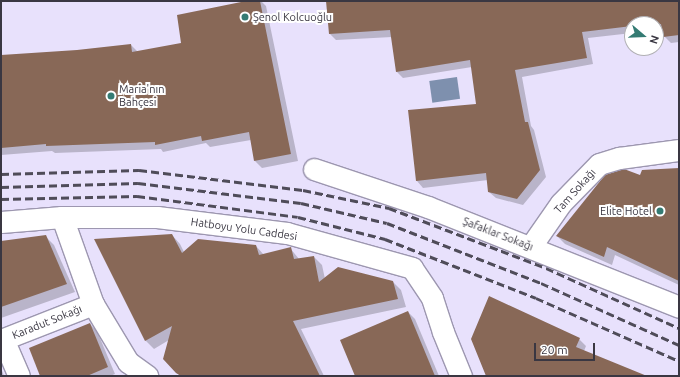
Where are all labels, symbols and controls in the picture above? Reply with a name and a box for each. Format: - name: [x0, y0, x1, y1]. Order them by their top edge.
- place label: Şenol Kolcuoğlu: [253, 10, 332, 24]
- marker: Şenol Kolcuoğlu: [240, 12, 250, 22]
- north arrow: [624, 16, 664, 56]
- text: N: [647, 34, 661, 45]
- place label: Maria'nın Bahçesi: [119, 83, 164, 109]
- marker: Maria'nın Bahçesi: [106, 91, 116, 101]
- street label: Tam Sokağı: [551, 166, 599, 216]
- place label: Elite Hotel: [600, 204, 652, 218]
- marker: Elite Hotel: [655, 206, 665, 216]
- street label: Şafaklar Sokağı: [461, 214, 535, 254]
- street label: Hatboyu Yolu Caddesi: [190, 215, 298, 243]
- street label: Karadut Sokağı: [10, 302, 84, 342]
- scale bar: [536, 335, 597, 361]
- text: 20 m: [541, 343, 568, 356]

